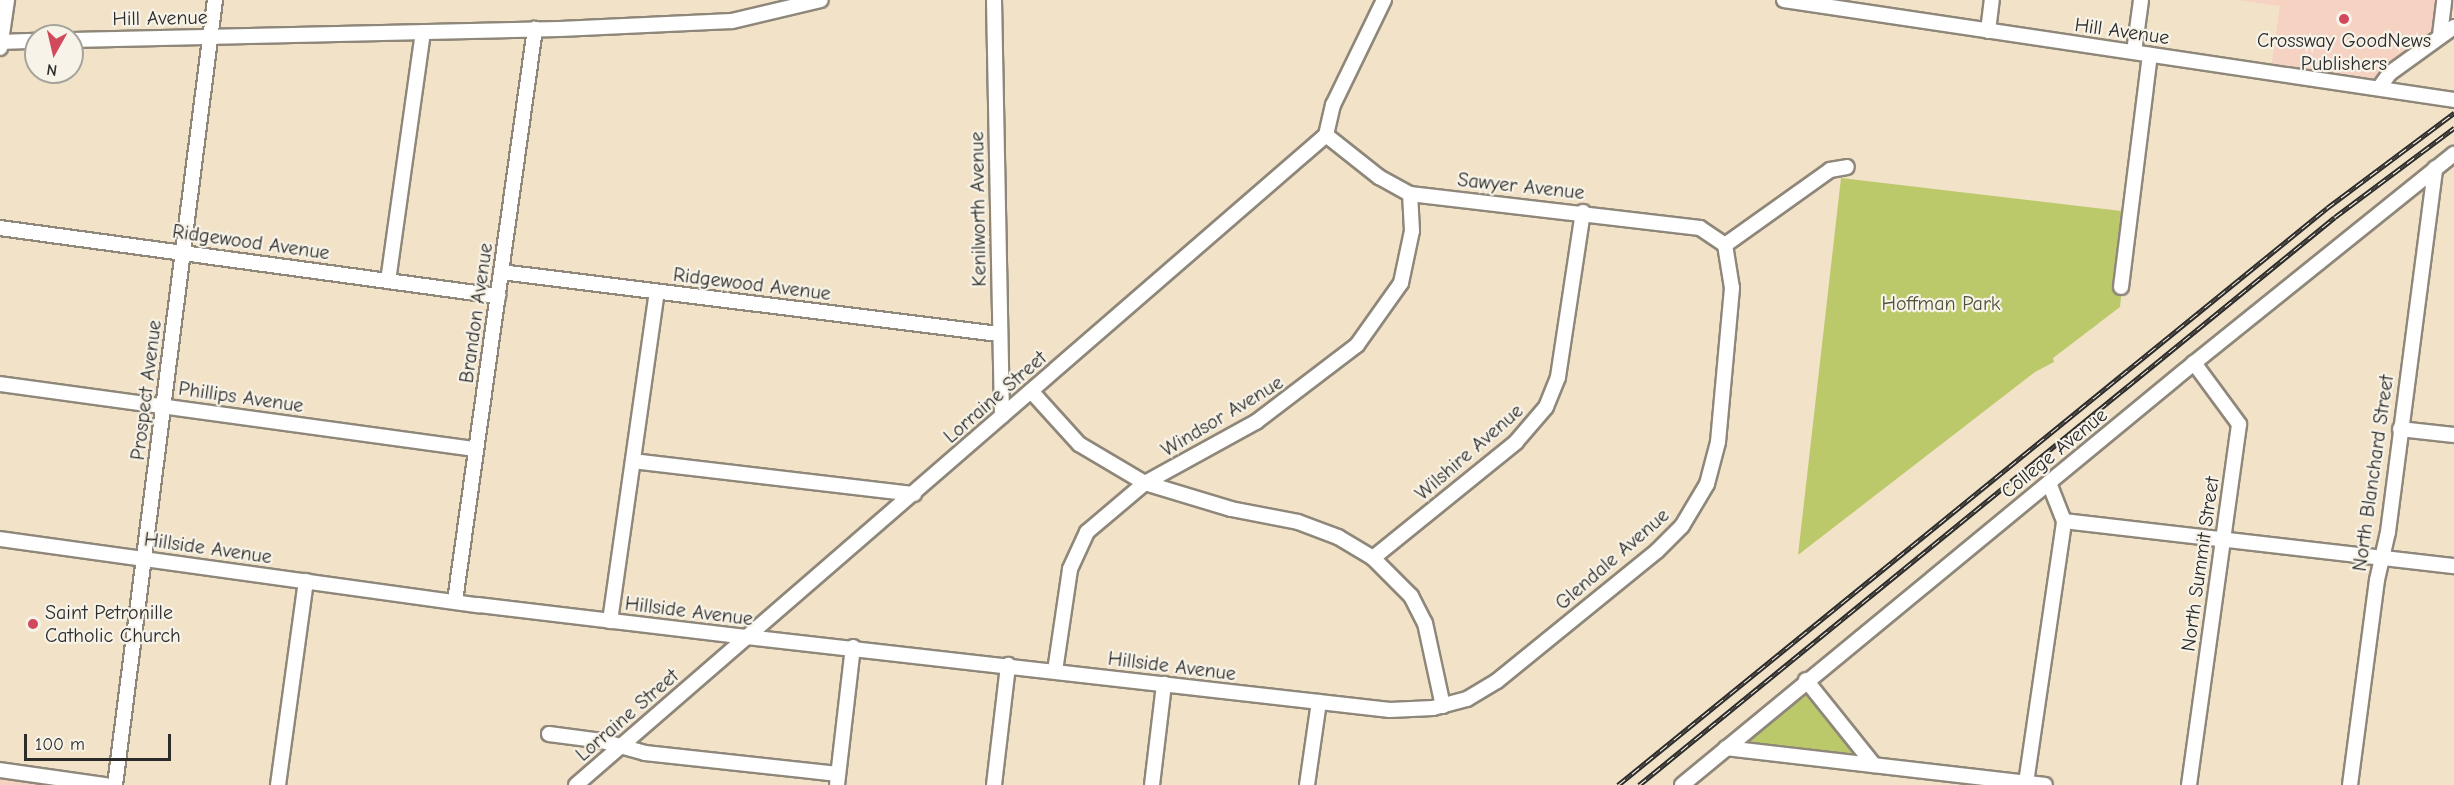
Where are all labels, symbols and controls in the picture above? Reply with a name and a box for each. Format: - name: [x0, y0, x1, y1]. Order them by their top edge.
- street label: Hill Avenue: [112, 5, 208, 31]
- street label: Hill Avenue: [2073, 12, 2171, 50]
- marker: Crossway GoodNews Publishers: [2337, 12, 2351, 26]
- north arrow: [24, 24, 84, 84]
- place label: Crossway GoodNews Publishers: [2257, 28, 2431, 75]
- text: N: [45, 60, 58, 79]
- street label: Kenilworth Avenue: [965, 131, 991, 287]
- street label: Sawyer Avenue: [1456, 167, 1586, 205]
- street label: Ridgewood Avenue: [171, 219, 331, 265]
- street label: Brandon Avenue: [454, 241, 498, 385]
- street label: Ridgewood Avenue: [672, 262, 832, 306]
- park label: Hoffman Park: [1881, 291, 2001, 315]
- street label: Prospect Avenue: [125, 318, 167, 462]
- street label: Lorraine Street: [939, 346, 1051, 448]
- street label: Windsor Avenue: [1157, 370, 1287, 462]
- street label: North Blanchard Street: [2347, 373, 2399, 573]
- street label: Phillips Avenue: [177, 376, 305, 418]
- street label: Wilshire Avenue: [1410, 399, 1528, 505]
- street label: College Avenue: [1996, 403, 2112, 503]
- street label: North Summit Street: [2176, 475, 2224, 653]
- street label: Glendale Avenue: [1550, 503, 1674, 615]
- street label: Hillside Avenue: [143, 527, 273, 569]
- street label: Hillside Avenue: [624, 591, 754, 631]
- place label: Saint Petronille Catholic Church: [45, 600, 181, 647]
- marker: Saint Petronille Catholic Church: [26, 617, 40, 631]
- street label: Hillside Avenue: [1107, 646, 1237, 686]
- street label: Lorraine Street: [571, 664, 683, 766]
- scale bar: [27, 722, 174, 760]
- text: 100 m: [35, 734, 85, 755]

